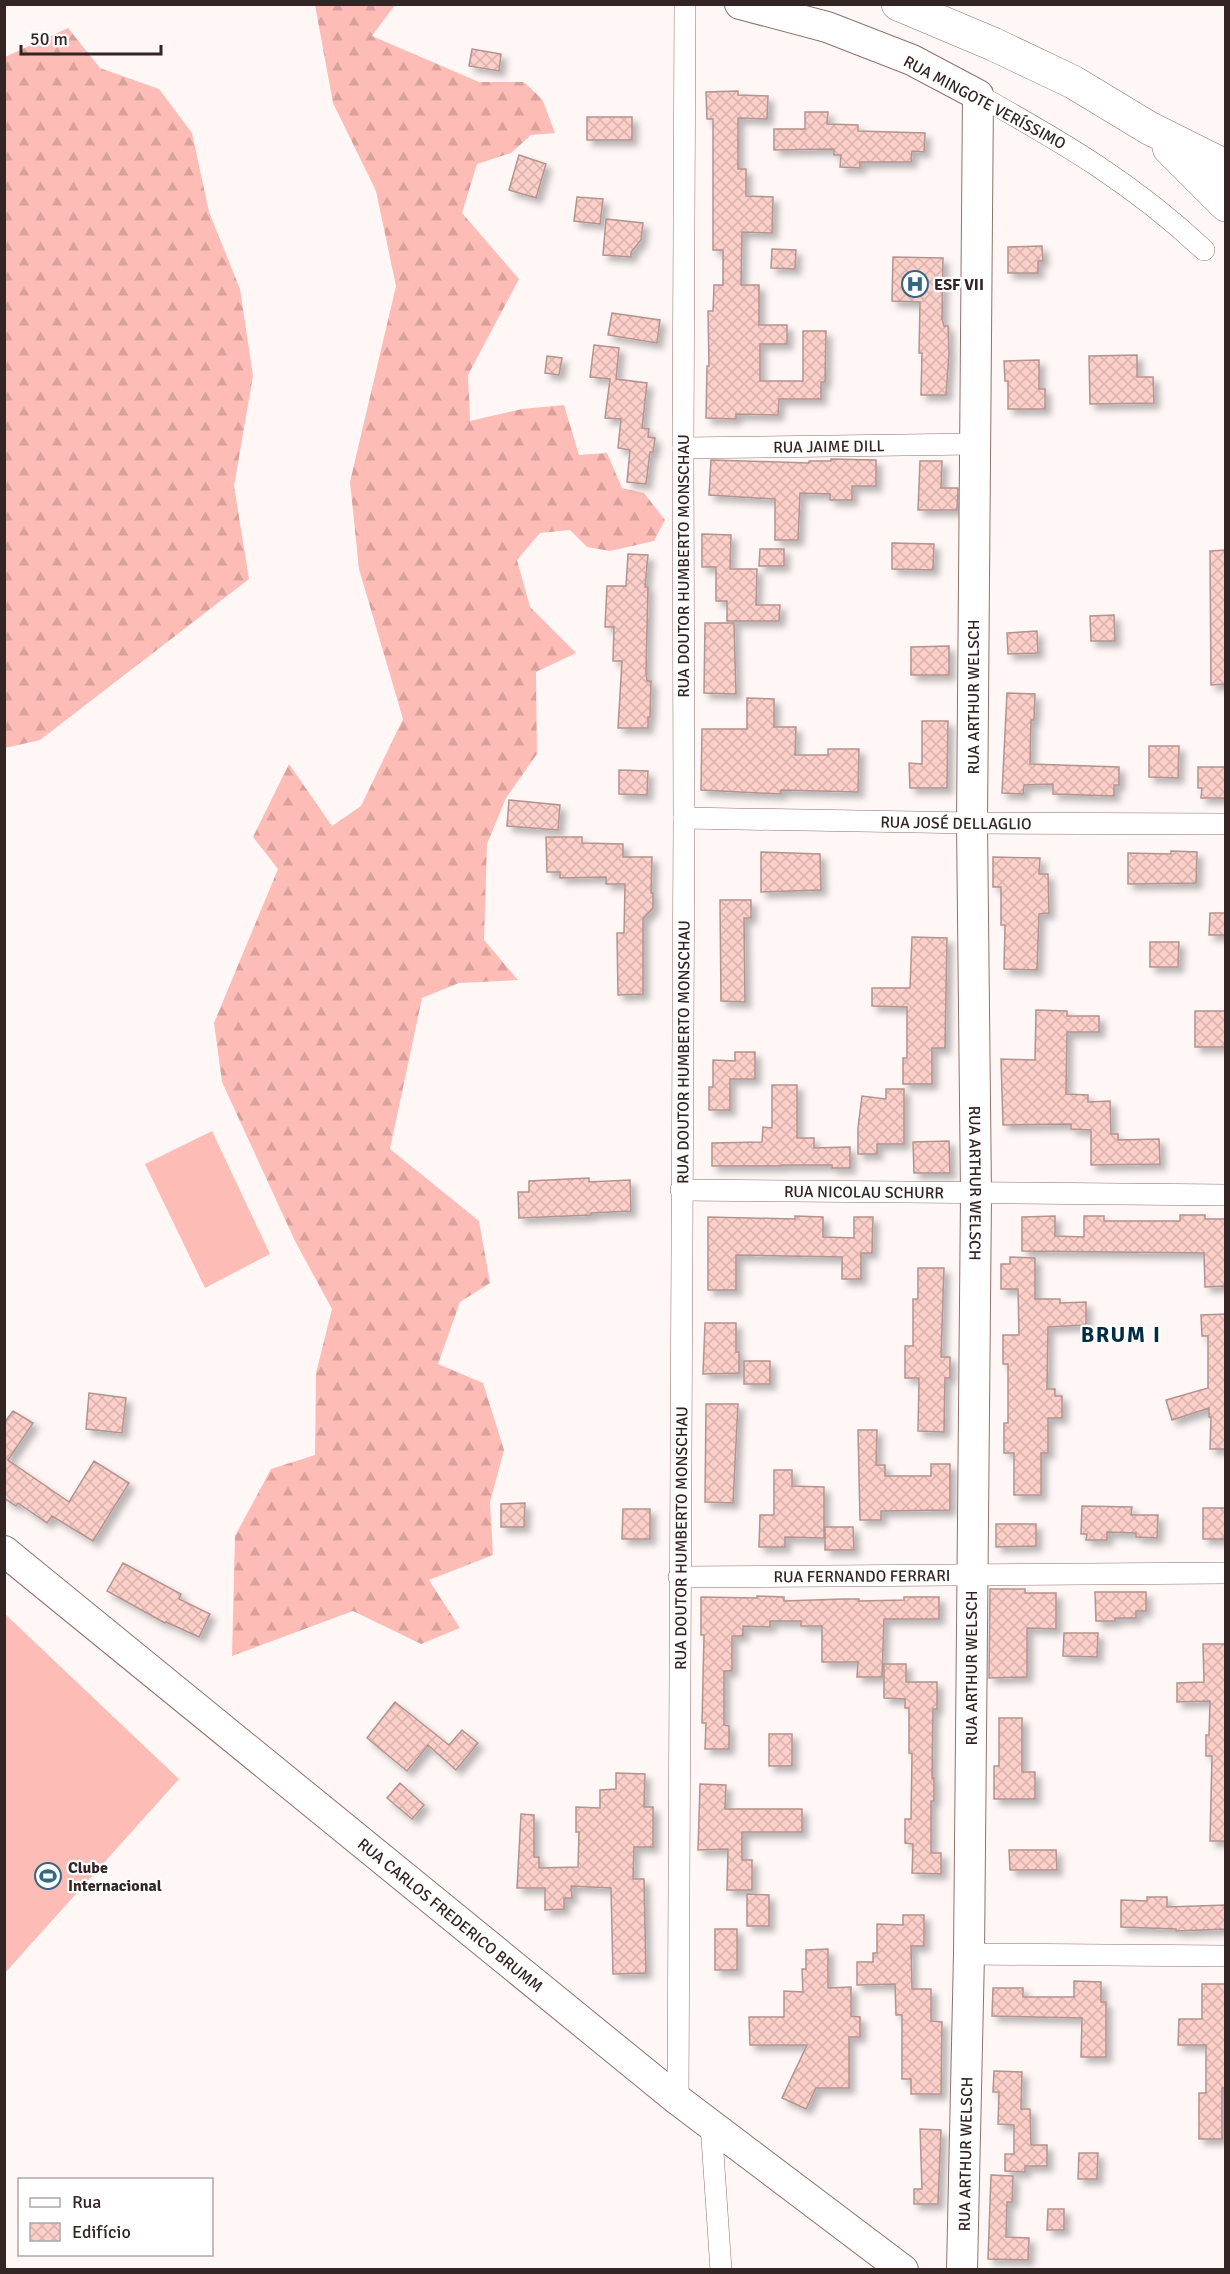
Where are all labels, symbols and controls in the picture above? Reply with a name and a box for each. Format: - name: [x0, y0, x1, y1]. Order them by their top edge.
- scale bar: [21, 18, 160, 56]
- text: 50 m: [30, 28, 68, 50]
- street label: RUA MINGOTE VERÍSSIMO: [900, 52, 1069, 154]
- hospital icon: ESF VII: [900, 269, 930, 299]
- place label: ESF VII: [934, 275, 984, 295]
- street label: RUA DOUTOR HUMBERTO MONSCHAU: [674, 434, 694, 698]
- street label: RUA JAIME DILL: [773, 436, 885, 458]
- street label: RUA ARTHUR WELSCH: [964, 620, 984, 774]
- street label: RUA JOSÉ DELLAGLIO: [880, 812, 1032, 834]
- street label: RUA DOUTOR HUMBERTO MONSCHAU: [673, 920, 695, 1184]
- street label: RUA ARTHUR WELSCH: [964, 1105, 985, 1261]
- street label: RUA NICOLAU SCHURR: [784, 1182, 944, 1203]
- district label: BRUM I: [1081, 1321, 1161, 1348]
- street label: RUA DOUTOR HUMBERTO MONSCHAU: [671, 1406, 692, 1670]
- street label: RUA FERNANDO FERRARI: [773, 1566, 951, 1587]
- street label: RUA ARTHUR WELSCH: [962, 1591, 982, 1745]
- street label: RUA CARLOS FREDERICO BRUMM: [353, 1834, 547, 1997]
- place label: Clube Internacional: [68, 1858, 162, 1896]
- sports icon: Clube Internacional: [33, 1861, 63, 1891]
- street label: RUA ARTHUR WELSCH: [955, 2076, 977, 2232]
- legend: [18, 2178, 213, 2256]
- text: Rua: [72, 2191, 101, 2213]
- text: Edifício: [72, 2221, 131, 2243]

